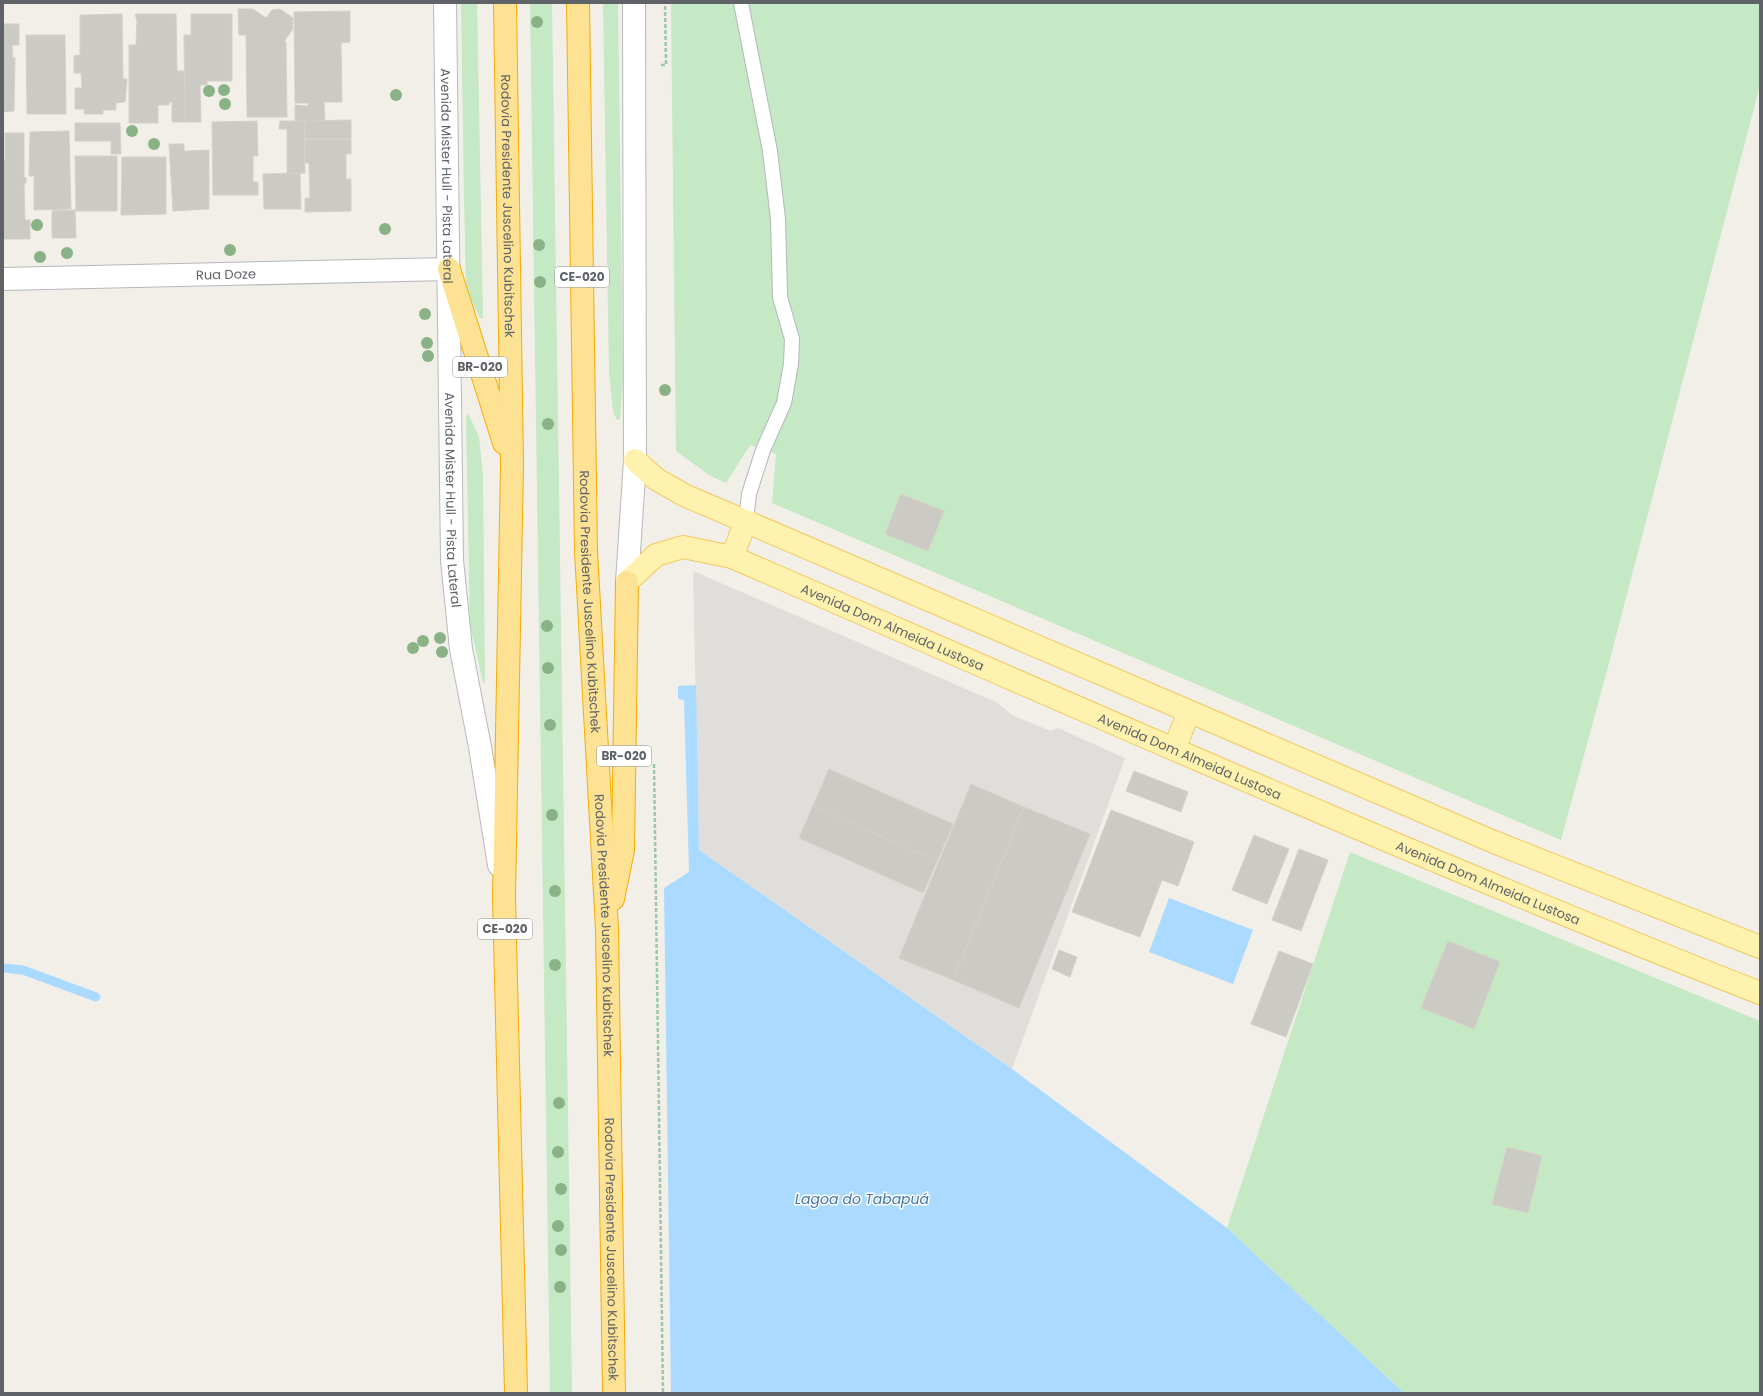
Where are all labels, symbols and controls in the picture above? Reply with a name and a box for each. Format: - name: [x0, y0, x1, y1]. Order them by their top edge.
- street label: Avenida Mister Hull - Pista Lateral: [436, 68, 458, 284]
- street label: Rodovia Presidente Juscelino Kubitschek: [496, 74, 519, 338]
- street label: Rua Doze: [196, 264, 256, 285]
- road number: CE-020: [555, 267, 609, 287]
- road number: BR-020: [453, 357, 507, 377]
- street label: Avenida Mister Hull - Pista Lateral: [440, 392, 466, 609]
- street label: Rodovia Presidente Juscelino Kubitschek: [575, 470, 605, 734]
- street label: Avenida Dom Almeida Lustosa: [798, 579, 987, 676]
- street label: Avenida Dom Almeida Lustosa: [1095, 708, 1284, 804]
- road number: BR-020: [597, 746, 651, 766]
- street label: Rodovia Presidente Juscelino Kubitschek: [590, 793, 618, 1057]
- street label: Avenida Dom Almeida Lustosa: [1393, 836, 1583, 930]
- road number: CE-020: [478, 919, 532, 939]
- street label: Rodovia Presidente Juscelino Kubitschek: [600, 1118, 623, 1381]
- water label: Lagoa do Tabapuá: [795, 1189, 930, 1209]

